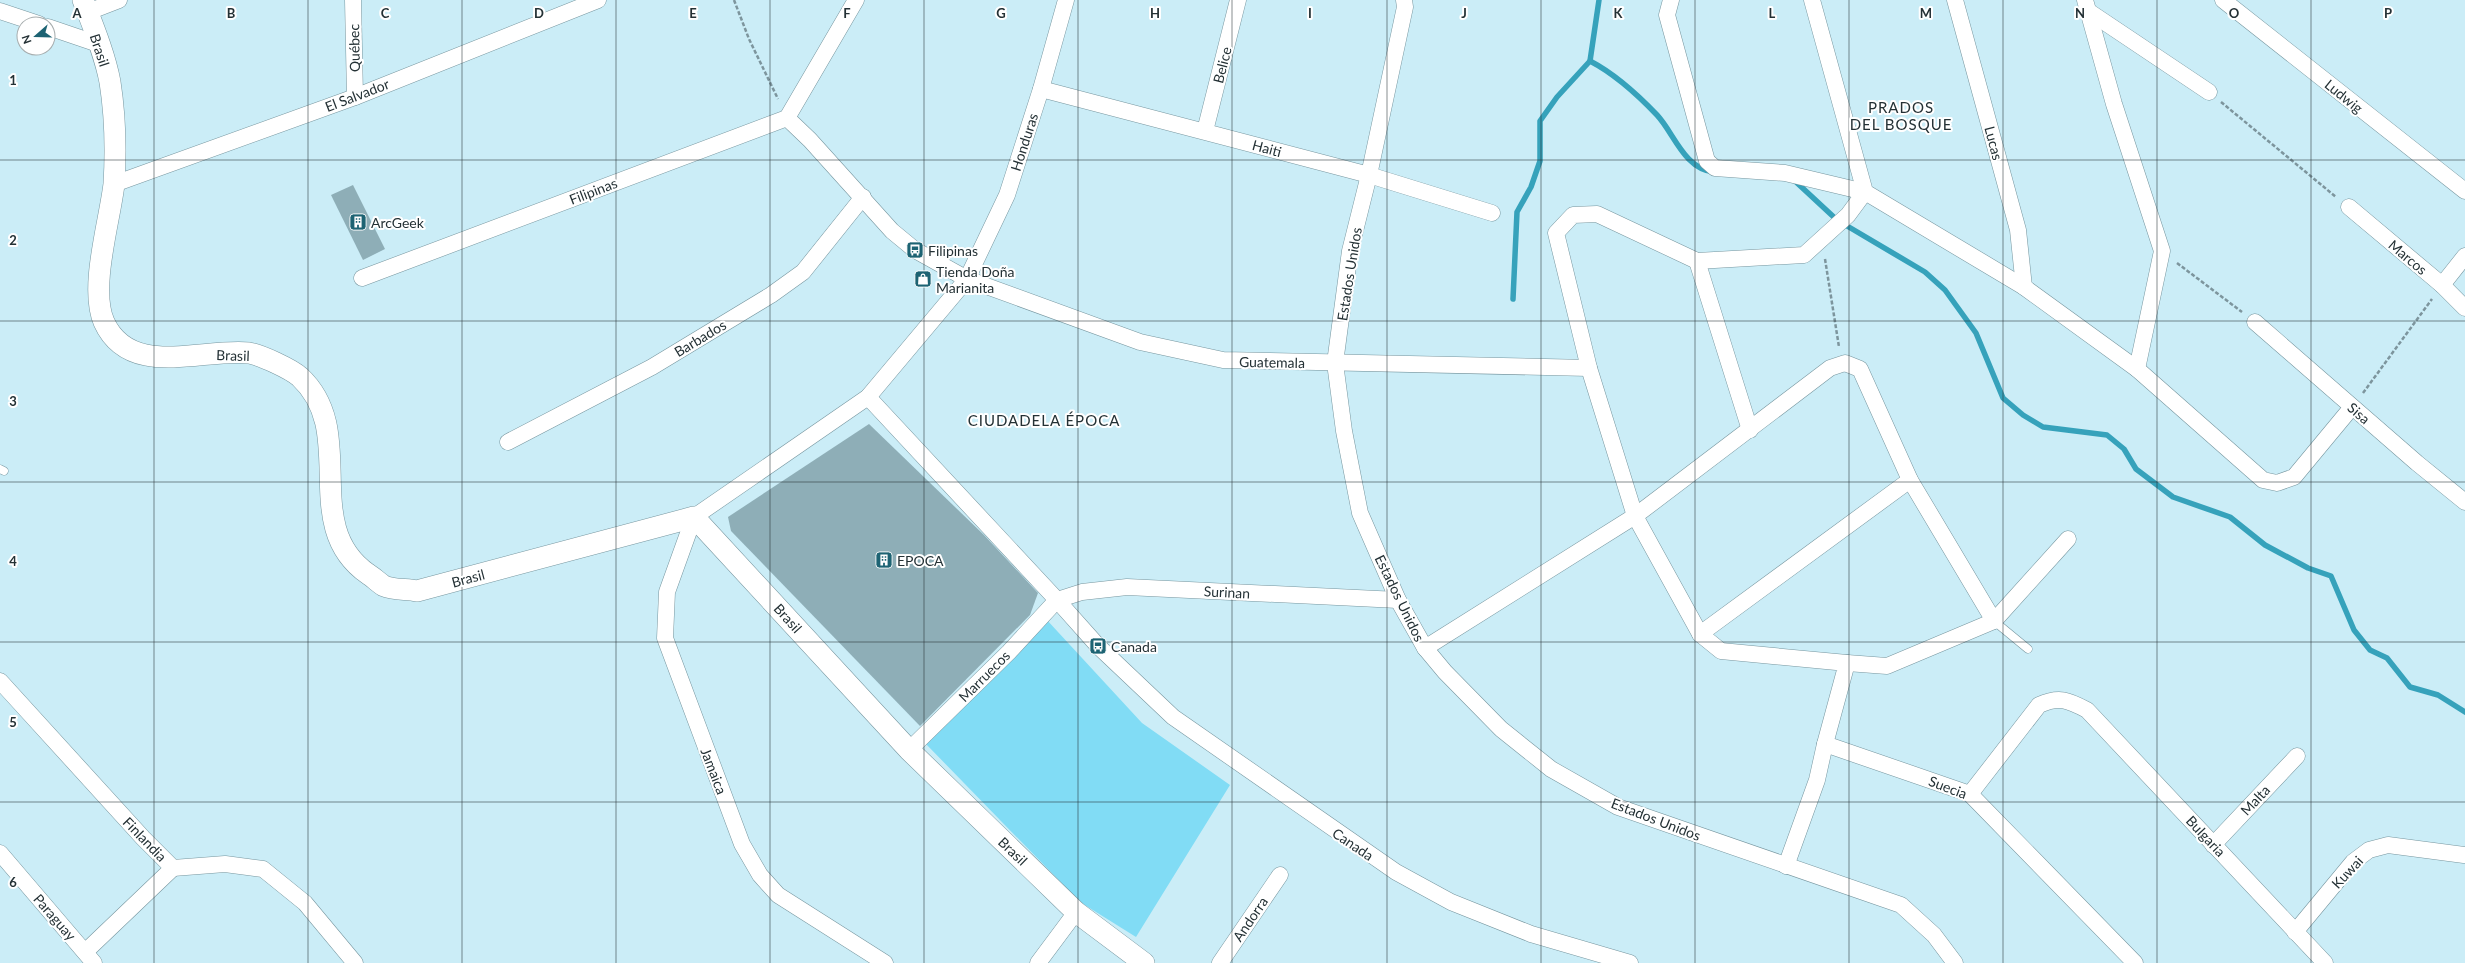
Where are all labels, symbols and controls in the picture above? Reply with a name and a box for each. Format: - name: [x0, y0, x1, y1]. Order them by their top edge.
- text: A: [71, 5, 82, 21]
- text: B: [227, 5, 236, 21]
- text: C: [381, 5, 390, 21]
- text: D: [534, 5, 544, 21]
- text: E: [689, 5, 697, 21]
- text: F: [843, 5, 851, 21]
- text: G: [996, 5, 1006, 21]
- text: H: [1150, 5, 1160, 21]
- text: I: [1308, 5, 1312, 21]
- text: J: [1461, 5, 1467, 21]
- text: K: [1614, 5, 1624, 21]
- text: L: [1769, 5, 1776, 21]
- text: M: [1920, 5, 1932, 21]
- text: N: [2075, 5, 2085, 21]
- text: O: [2229, 5, 2240, 21]
- text: P: [2384, 5, 2392, 21]
- north arrow: [16, 16, 56, 56]
- street label: Québec: [345, 23, 363, 72]
- street label: Brasil: [87, 31, 113, 69]
- text: N: [19, 33, 34, 46]
- street label: Belice: [1209, 45, 1235, 85]
- text: 1: [9, 72, 17, 88]
- street label: El Salvador: [322, 75, 392, 115]
- street label: Ludwig: [2322, 76, 2366, 116]
- district label: PRADOS DEL BOSQUE: [1850, 98, 1952, 133]
- street label: Honduras: [1007, 111, 1041, 173]
- street label: Lucas: [1981, 124, 2007, 162]
- street label: Haiti: [1251, 136, 1283, 160]
- street label: Filipinas: [567, 174, 619, 208]
- building icon: ArcGeek: [348, 212, 368, 232]
- place label: ArcGeek: [371, 214, 425, 231]
- street label: Estados Unidos: [1333, 226, 1365, 322]
- text: 2: [9, 232, 17, 248]
- street label: Marcos: [2385, 236, 2431, 278]
- bus stop icon: Filipinas: [905, 240, 925, 260]
- place label: Filipinas: [928, 242, 978, 259]
- place label: Tienda Doña Marianita: [936, 263, 1014, 296]
- shop icon: Tienda Doña Marianita: [913, 269, 933, 289]
- street label: Barbados: [671, 316, 729, 360]
- street label: Brasil: [216, 346, 250, 364]
- street label: Guatemala: [1239, 353, 1305, 371]
- text: 3: [9, 393, 17, 409]
- street label: Sisa: [2344, 399, 2374, 427]
- district label: CIUDADELA ÉPOCA: [968, 411, 1120, 429]
- building icon: EPOCA: [874, 550, 894, 570]
- place label: EPOCA: [897, 552, 944, 569]
- street label: Estados Unidos: [1372, 552, 1428, 644]
- text: 4: [9, 553, 17, 569]
- street label: Brasil: [450, 565, 486, 591]
- street label: Surinan: [1203, 582, 1251, 602]
- street label: Brasil: [770, 600, 806, 636]
- bus stop icon: Canada: [1088, 636, 1108, 656]
- place label: Canada: [1111, 638, 1157, 655]
- street label: Marruecos: [955, 647, 1013, 705]
- text: 5: [9, 714, 17, 730]
- street label: Jamaica: [697, 746, 731, 797]
- street label: Suecia: [1926, 772, 1970, 802]
- street label: Malta: [2237, 781, 2273, 819]
- street label: Estados Unidos: [1609, 794, 1703, 844]
- street label: Bulgaria: [2183, 812, 2229, 860]
- street label: Finlandia: [120, 813, 170, 865]
- street label: Canada: [1329, 824, 1377, 864]
- street label: Brasil: [995, 833, 1031, 869]
- street label: Kuwai: [2328, 852, 2366, 892]
- text: 6: [9, 874, 17, 890]
- street label: Paraguay: [30, 890, 80, 944]
- street label: Andorra: [1229, 893, 1271, 945]

